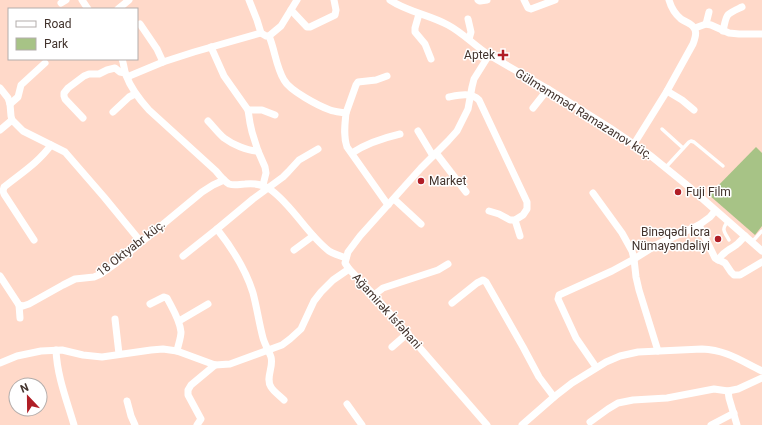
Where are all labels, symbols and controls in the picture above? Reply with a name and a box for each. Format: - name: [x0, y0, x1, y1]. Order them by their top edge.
- legend: [8, 8, 138, 60]
- text: Road: [44, 17, 72, 31]
- text: Park: [44, 37, 69, 51]
- place label: Aptek: [464, 48, 496, 62]
- marker: Aptek: [498, 50, 508, 60]
- street label: Gülməmməd Ramazanov küç.: [513, 66, 655, 162]
- place label: Market: [429, 174, 466, 188]
- marker: Market: [416, 176, 426, 186]
- place label: Fuji Film: [686, 185, 731, 199]
- marker: Fuji Film: [673, 187, 683, 197]
- street label: 18 Oktyabr küç.: [94, 217, 168, 279]
- place label: Binəqədi İcra Nümayəndəliyi: [632, 224, 710, 253]
- marker: Binəqədi İcra Nümayəndəliyi: [713, 234, 723, 244]
- street label: Ağamirək İsfəhani: [349, 270, 425, 352]
- north arrow: [8, 377, 48, 417]
- text: N: [18, 381, 31, 396]

